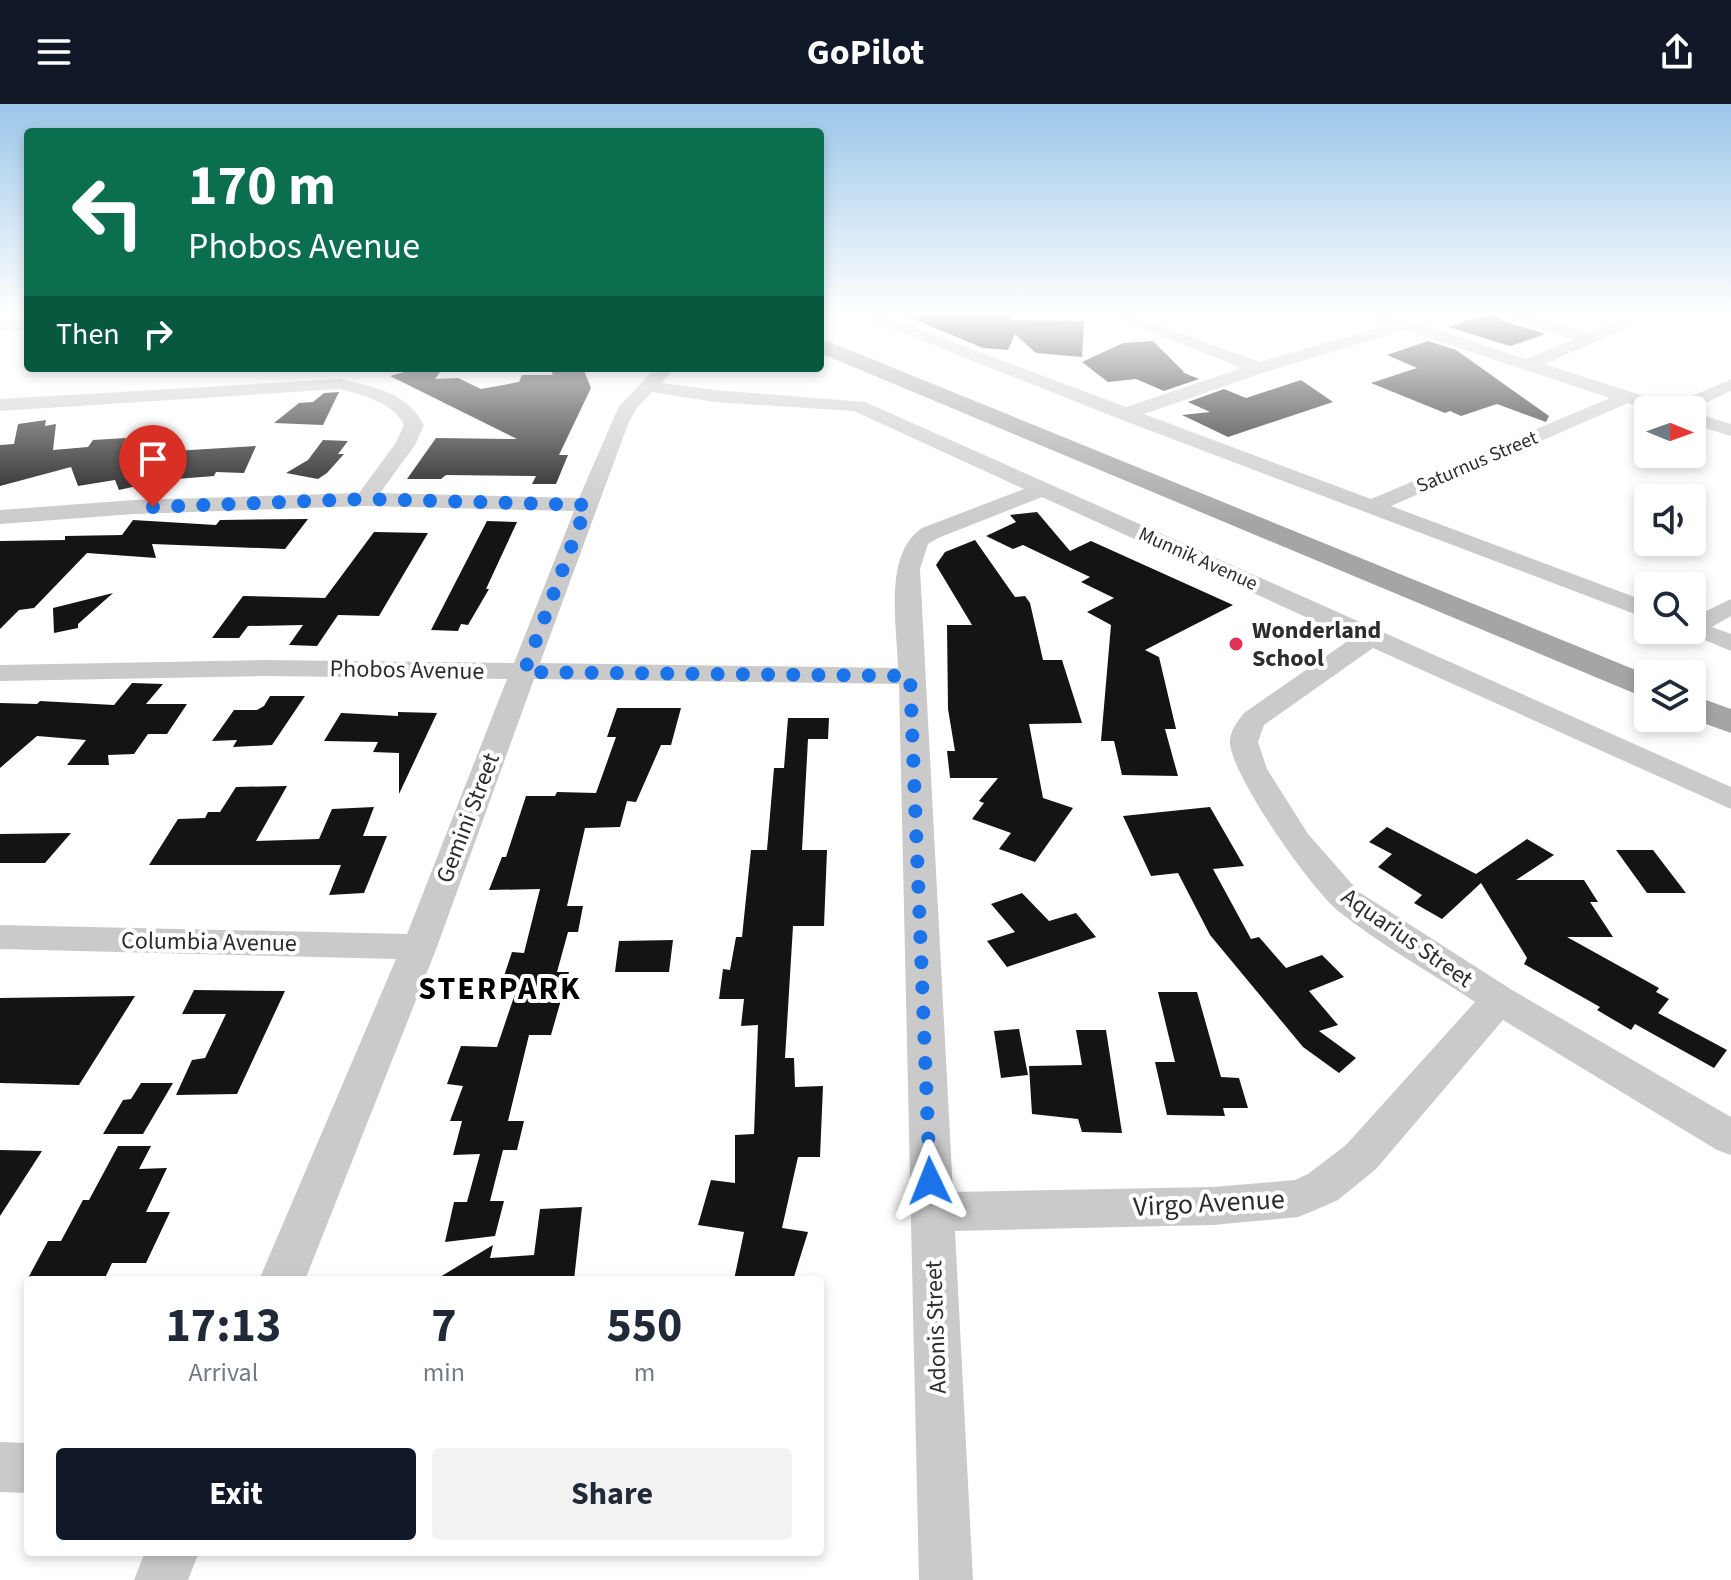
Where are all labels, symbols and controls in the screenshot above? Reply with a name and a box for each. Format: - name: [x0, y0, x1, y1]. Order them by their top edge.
- text: GoPilot: [807, 27, 924, 78]
- icon: menu: [32, 30, 76, 74]
- icon: share: [1655, 30, 1699, 74]
- text: 170 m: [188, 147, 336, 226]
- icon: left: [56, 160, 160, 264]
- text: Phobos Avenue: [188, 221, 420, 272]
- icon: right: [136, 312, 180, 356]
- text: Then: [56, 313, 120, 356]
- north arrow: [1634, 396, 1706, 468]
- map controls: [1634, 396, 1706, 732]
- street label: Saturnus Street: [1412, 424, 1542, 500]
- pin: [119, 425, 187, 507]
- icon: arrive: [131, 437, 175, 481]
- button: sound: [1634, 484, 1706, 556]
- street label: Munnik Avenue: [1134, 520, 1262, 598]
- button: search: [1634, 572, 1706, 644]
- place label: Wonderland School: [1252, 613, 1381, 676]
- marker: Wonderland School: [1227, 635, 1245, 653]
- street label: Phobos Avenue: [329, 651, 485, 689]
- button: layers: [1634, 660, 1706, 732]
- street label: Gemini Street: [427, 748, 509, 888]
- street label: Aquarius Street: [1334, 880, 1480, 996]
- street label: Columbia Avenue: [121, 923, 297, 961]
- district label: STERPARK: [418, 966, 582, 1012]
- position arrow: [888, 1139, 972, 1223]
- street label: Virgo Avenue: [1132, 1179, 1286, 1227]
- street label: Adonis Street: [916, 1260, 956, 1394]
- text: 17:13: [165, 1292, 281, 1360]
- text: 7: [431, 1292, 457, 1360]
- text: 550: [606, 1292, 682, 1360]
- text: Arrival: [188, 1354, 258, 1391]
- text: min: [423, 1354, 465, 1391]
- text: m: [634, 1354, 655, 1391]
- button: Exit: [56, 1448, 416, 1540]
- button: Share: [432, 1448, 792, 1540]

